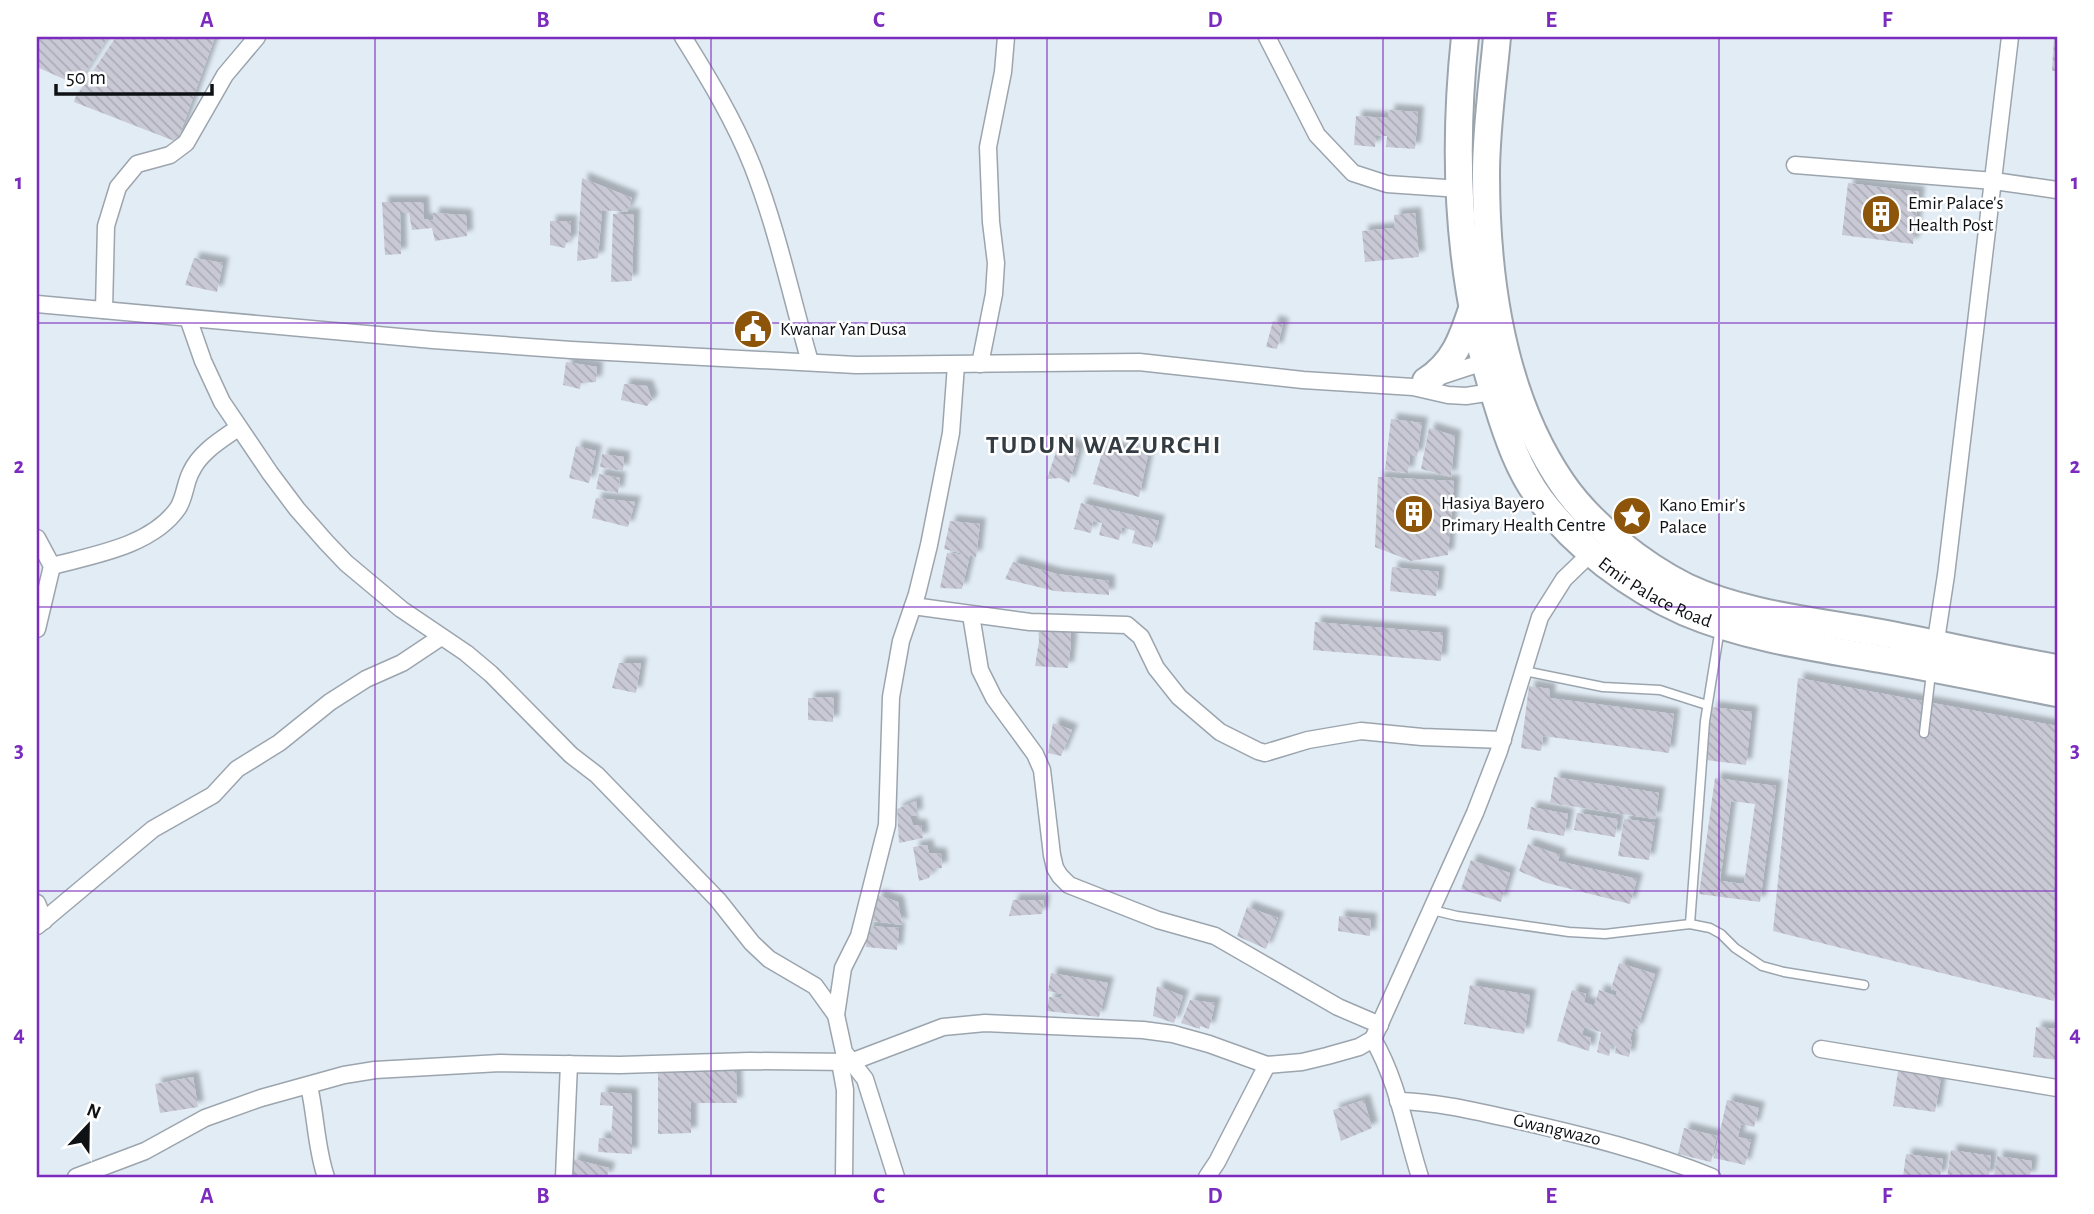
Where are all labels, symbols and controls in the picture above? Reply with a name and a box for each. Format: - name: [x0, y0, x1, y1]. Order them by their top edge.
- text: A: [200, 9, 214, 32]
- text: B: [536, 9, 550, 32]
- text: C: [873, 9, 885, 32]
- text: D: [1207, 9, 1223, 32]
- text: E: [1545, 9, 1557, 32]
- text: F: [1882, 9, 1893, 32]
- scale bar: [56, 52, 212, 96]
- text: 50 m: [66, 67, 106, 88]
- text: 1: [15, 171, 23, 194]
- text: 1: [2071, 171, 2079, 194]
- building icon: Emir Palace's Health Post: [1860, 193, 1902, 235]
- place label: Emir Palace's Health Post: [1908, 194, 2003, 235]
- public building icon: Kwanar Yan Dusa: [732, 308, 774, 350]
- place label: Kwanar Yan Dusa: [780, 320, 907, 339]
- district label: TUDUN WAZURCHI: [986, 432, 1222, 458]
- text: 2: [14, 455, 25, 478]
- text: 2: [2070, 455, 2081, 478]
- building icon: Hasiya Bayero Primary Health Centre: [1393, 493, 1435, 535]
- place label: Hasiya Bayero Primary Health Centre: [1441, 494, 1606, 535]
- place icon: Kano Emir's Palace: [1611, 495, 1653, 537]
- place label: Kano Emir's Palace: [1659, 496, 1746, 537]
- street label: Emir Palace Road: [1595, 553, 1714, 631]
- text: 3: [14, 739, 24, 762]
- text: 3: [2070, 739, 2080, 762]
- text: 4: [13, 1023, 25, 1046]
- text: 4: [2069, 1023, 2081, 1046]
- north arrow: [52, 1092, 122, 1162]
- text: N: [84, 1100, 103, 1123]
- street label: Gwangwazo: [1511, 1111, 1603, 1149]
- text: A: [200, 1185, 214, 1208]
- text: B: [536, 1185, 550, 1208]
- text: C: [873, 1185, 885, 1208]
- text: D: [1207, 1185, 1223, 1208]
- text: E: [1545, 1185, 1557, 1208]
- text: F: [1882, 1185, 1893, 1208]

